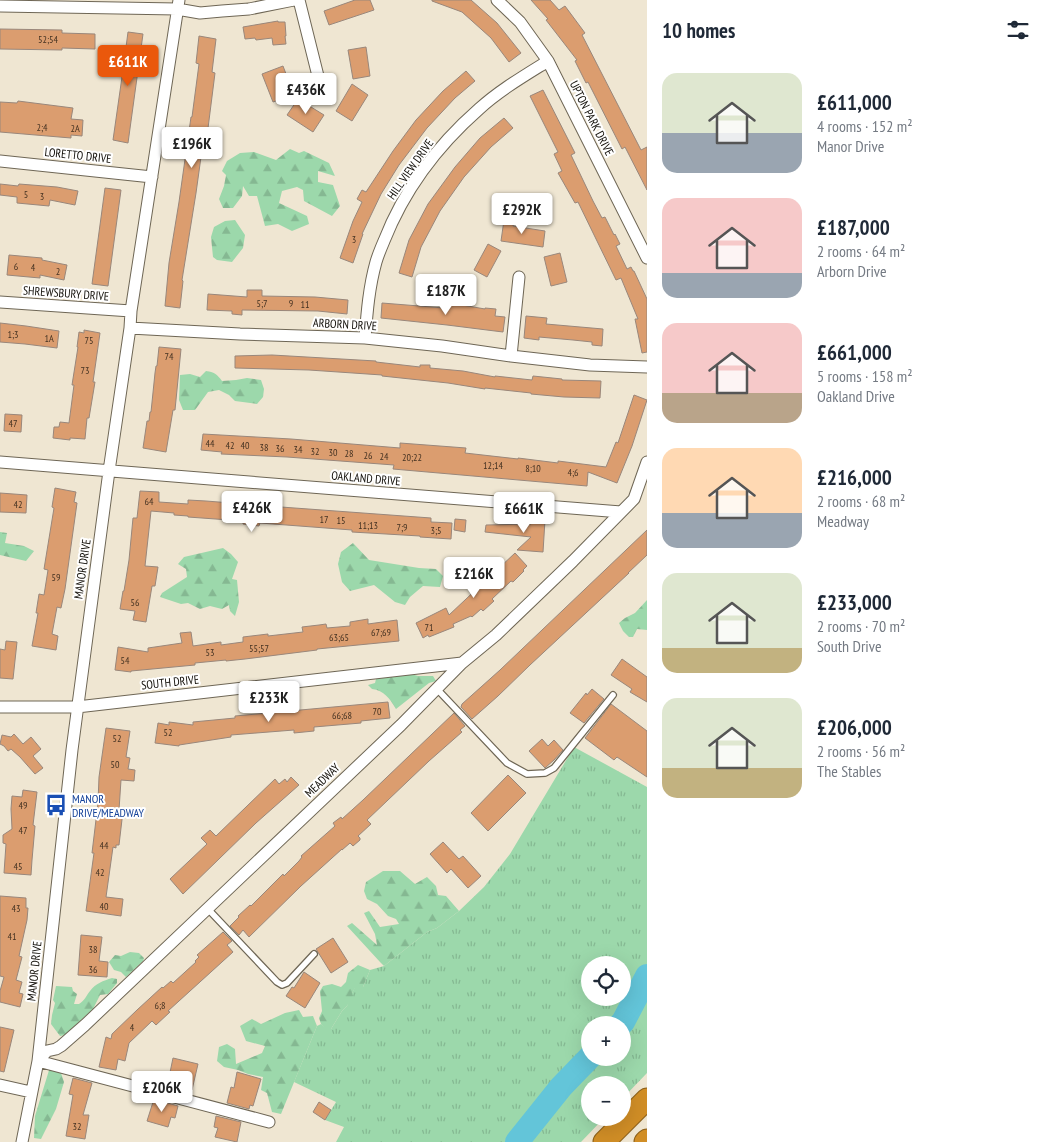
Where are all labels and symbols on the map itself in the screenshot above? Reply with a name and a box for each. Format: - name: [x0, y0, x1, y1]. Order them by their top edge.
- house number: 52;54: [38, 33, 59, 46]
- pin: £611K: [93, 44, 163, 87]
- pin: £436K: [271, 72, 341, 115]
- street label: UPTON PARK DRIVE: [567, 78, 617, 158]
- house number: 2;4: [36, 121, 48, 134]
- house number: 2A: [70, 122, 80, 135]
- pin: £196K: [157, 126, 227, 169]
- street label: HILL VIEW DRIVE: [384, 136, 436, 202]
- street label: LORETTO DRIVE: [44, 144, 112, 166]
- house number: 5: [24, 188, 28, 201]
- house number: 3: [40, 190, 44, 203]
- pin: £292K: [487, 192, 557, 235]
- house number: 3: [352, 233, 356, 246]
- house number: 6: [14, 260, 19, 273]
- house number: 4: [31, 261, 36, 274]
- house number: 2: [56, 265, 60, 278]
- pin: £187K: [411, 274, 481, 316]
- street label: SHREWSBURY DRIVE: [23, 283, 109, 303]
- house number: 5;7: [256, 297, 268, 310]
- house number: 9: [289, 297, 293, 310]
- house number: 11: [301, 298, 310, 311]
- street label: ARBORN DRIVE: [313, 315, 377, 333]
- house number: 1;3: [7, 328, 19, 341]
- house number: 1A: [44, 332, 54, 345]
- house number: 75: [85, 334, 94, 347]
- house number: 74: [165, 350, 174, 363]
- house number: 73: [81, 364, 90, 377]
- house number: 47: [9, 417, 18, 430]
- house number: 44: [206, 437, 215, 450]
- house number: 42: [226, 439, 235, 452]
- house number: 40: [241, 439, 250, 452]
- house number: 38: [260, 441, 269, 454]
- house number: 36: [276, 442, 285, 455]
- house number: 34: [294, 443, 303, 456]
- house number: 32: [311, 445, 320, 458]
- house number: 30: [329, 446, 338, 459]
- house number: 28: [345, 447, 354, 460]
- house number: 26: [364, 449, 373, 462]
- house number: 24: [380, 450, 389, 463]
- house number: 20;22: [402, 451, 422, 464]
- house number: 12;14: [483, 459, 504, 472]
- house number: 8;10: [525, 462, 541, 475]
- house number: 4;6: [567, 466, 579, 479]
- street label: OAKLAND DRIVE: [331, 467, 401, 489]
- pin: £426K: [217, 490, 287, 533]
- pin: £661K: [489, 492, 559, 534]
- house number: 64: [145, 495, 154, 508]
- house number: 42: [14, 498, 23, 511]
- house number: 17: [320, 513, 329, 526]
- house number: 15: [337, 514, 346, 527]
- house number: 11;13: [358, 519, 378, 532]
- house number: 7;9: [396, 521, 408, 534]
- house number: 3;5: [430, 524, 442, 537]
- street label: MANOR DRIVE: [70, 538, 94, 600]
- pin: £216K: [439, 556, 509, 599]
- house number: 59: [52, 571, 61, 584]
- house number: 56: [131, 596, 140, 609]
- house number: 71: [425, 621, 434, 634]
- house number: 67;69: [371, 626, 391, 639]
- house number: 63;65: [329, 631, 349, 644]
- house number: 55;57: [249, 642, 269, 655]
- house number: 53: [206, 646, 215, 659]
- house number: 54: [121, 654, 130, 667]
- street label: SOUTH DRIVE: [140, 672, 200, 692]
- pin: £233K: [234, 680, 304, 723]
- house number: 70: [373, 705, 382, 718]
- house number: 66;68: [332, 709, 352, 722]
- house number: 52: [164, 726, 173, 739]
- house number: 52: [113, 732, 122, 745]
- house number: 50: [111, 758, 120, 771]
- street label: MEADWAY: [301, 759, 343, 800]
- place label: MANOR DRIVE/MEADWAY: [72, 791, 144, 820]
- bus stop icon: MANOR DRIVE/MEADWAY: [43, 792, 69, 818]
- house number: 49: [19, 799, 28, 812]
- house number: 47: [19, 824, 28, 837]
- house number: 44: [100, 839, 109, 852]
- house number: 45: [14, 860, 23, 873]
- house number: 42: [96, 866, 105, 879]
- house number: 40: [100, 900, 109, 913]
- house number: 43: [12, 902, 21, 915]
- house number: 41: [8, 930, 17, 943]
- street label: MANOR DRIVE: [23, 940, 45, 1002]
- house number: 38: [89, 943, 98, 956]
- house number: 36: [89, 963, 98, 976]
- house number: 6;8: [154, 999, 166, 1012]
- house number: 4: [130, 1021, 135, 1034]
- pin: £206K: [127, 1070, 197, 1113]
- house number: 32: [73, 1120, 82, 1133]

